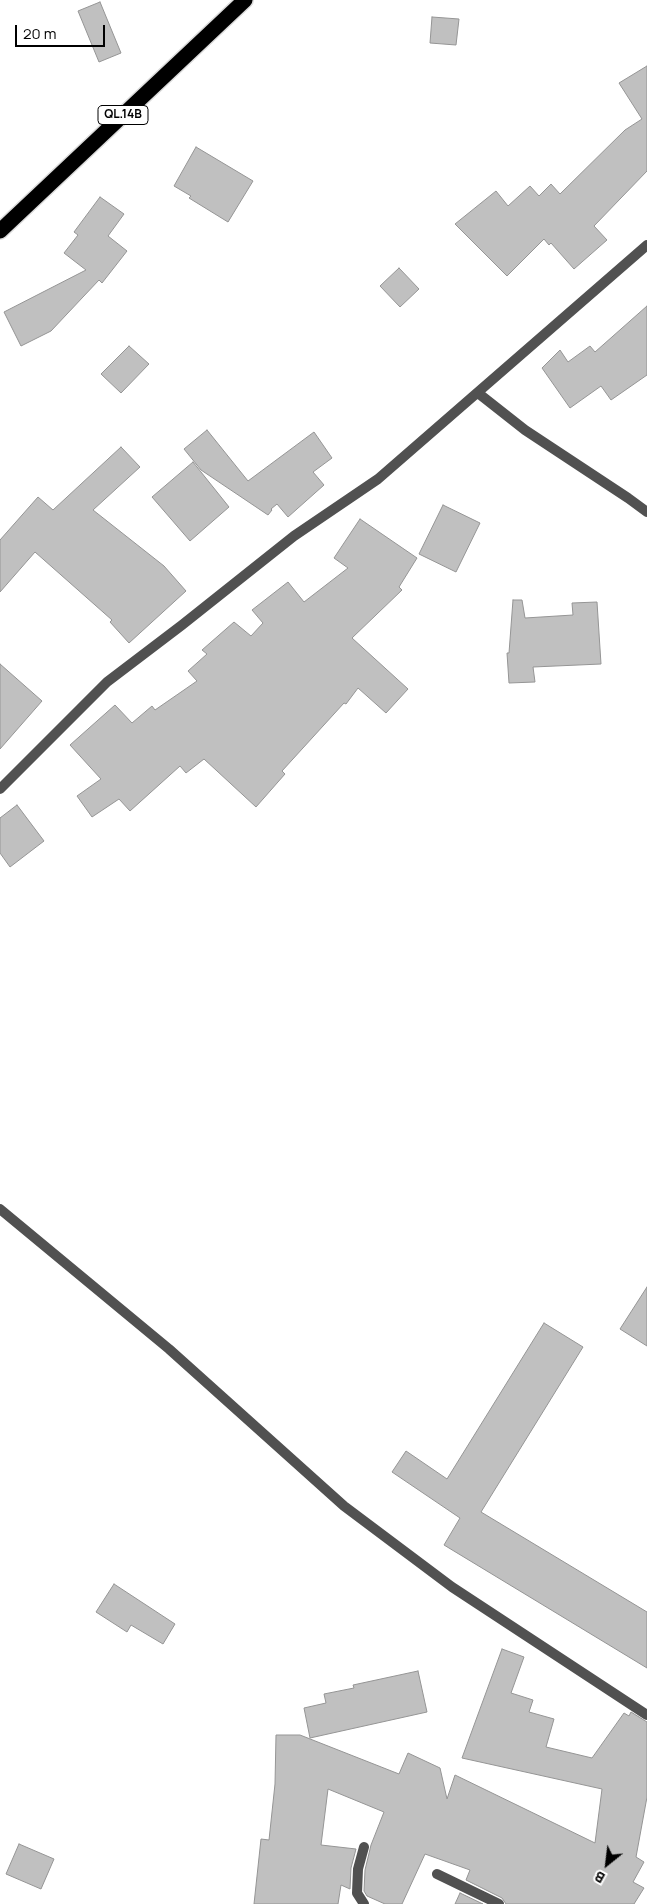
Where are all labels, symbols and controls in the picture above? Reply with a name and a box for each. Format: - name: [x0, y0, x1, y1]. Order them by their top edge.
- scale bar: [18, 15, 108, 47]
- text: 20 m: [23, 23, 56, 44]
- road number: QL.14B: [98, 106, 148, 124]
- north arrow: [582, 1839, 632, 1889]
- text: B: [591, 1867, 608, 1888]

